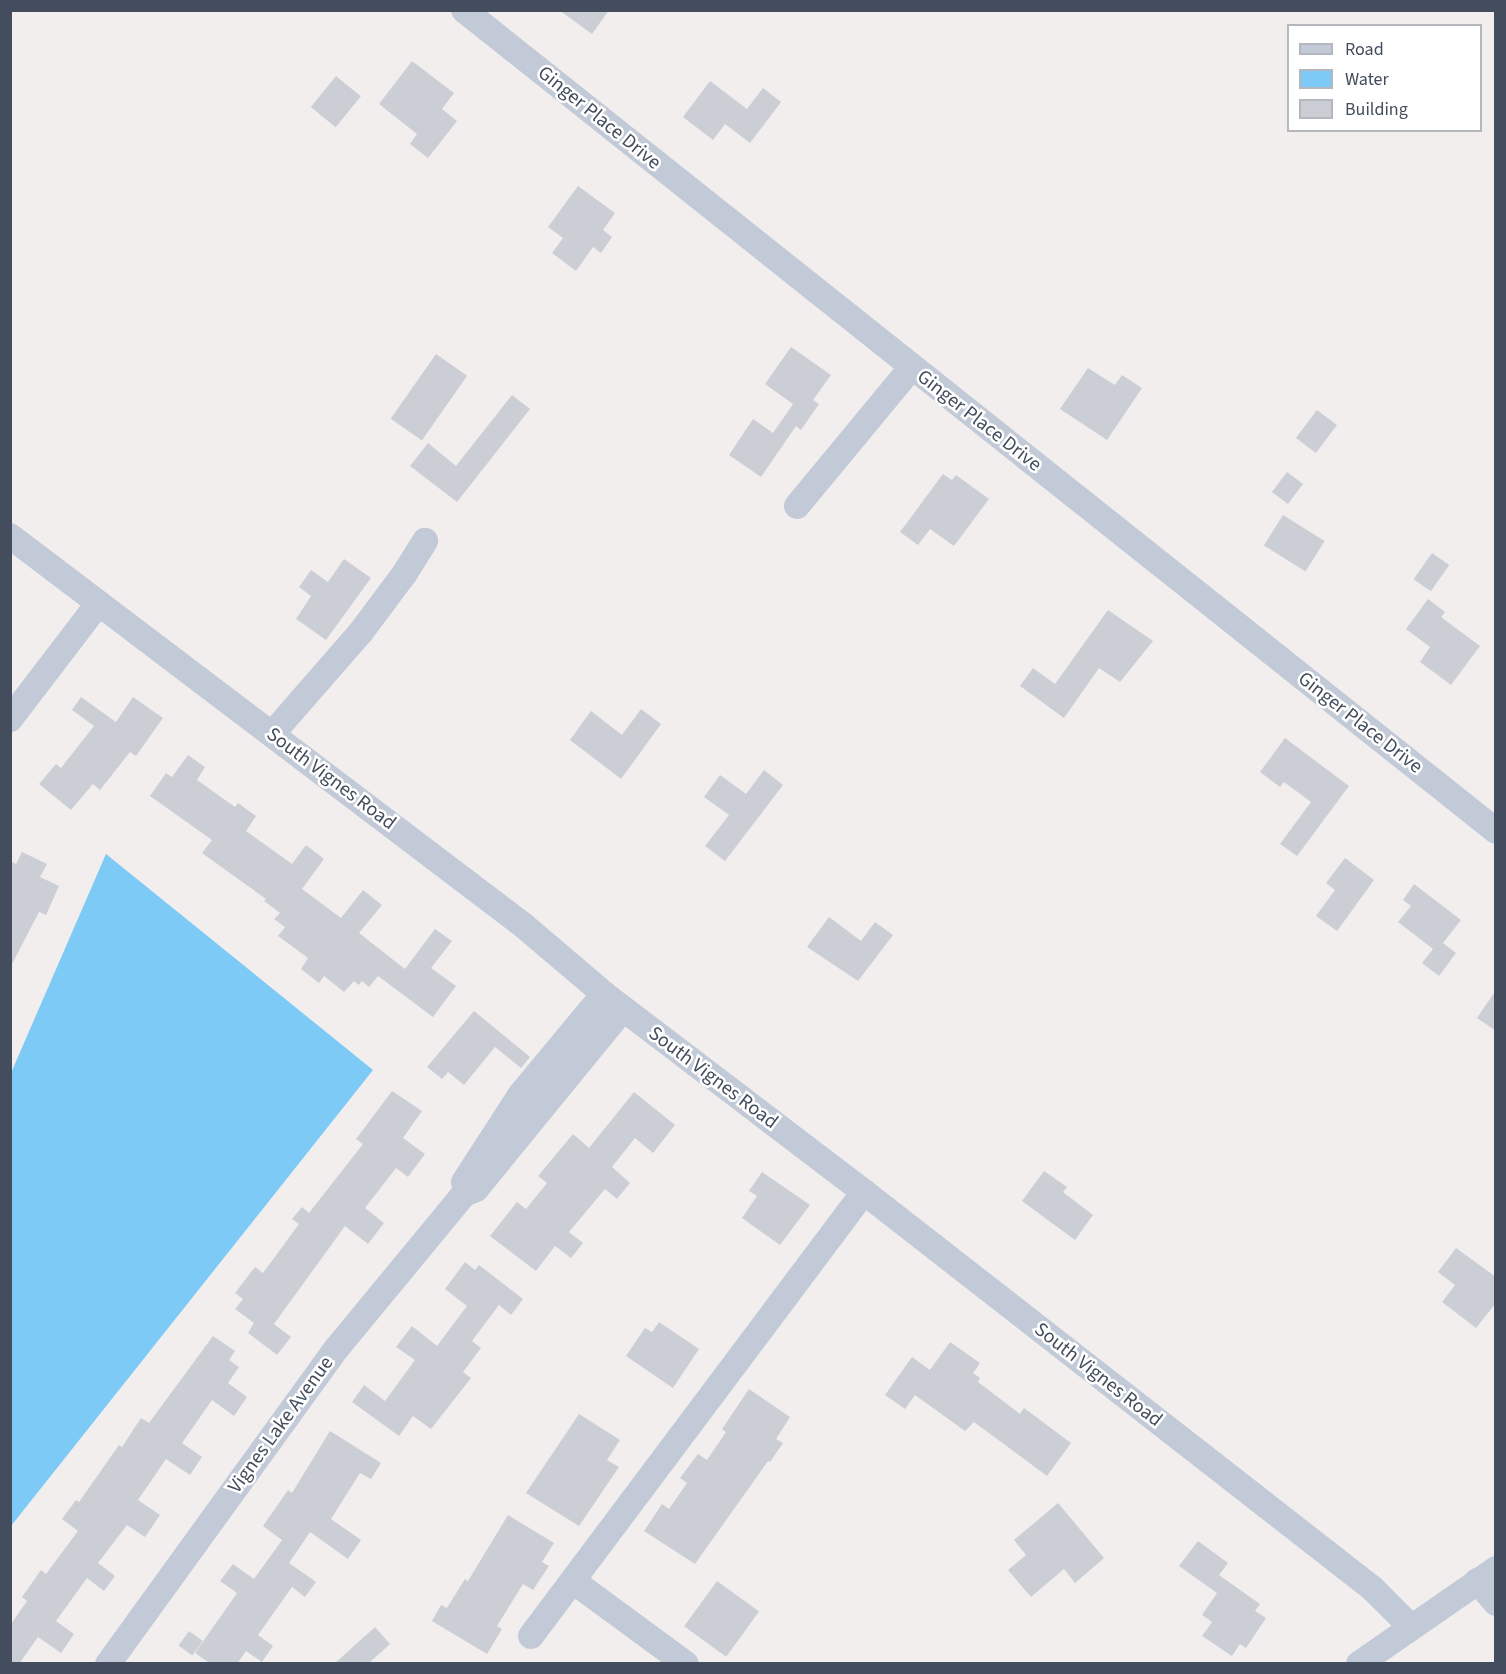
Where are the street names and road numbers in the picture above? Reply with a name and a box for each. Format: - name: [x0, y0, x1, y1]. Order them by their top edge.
- street label: Ginger Place Drive: [533, 61, 665, 175]
- street label: Ginger Place Drive: [912, 365, 1046, 477]
- street label: Ginger Place Drive: [1293, 667, 1427, 779]
- street label: South Vignes Road: [262, 723, 400, 835]
- street label: South Vignes Road: [644, 1022, 782, 1134]
- street label: South Vignes Road: [1029, 1318, 1167, 1432]
- street label: Vignes Lake Avenue: [223, 1352, 339, 1498]

